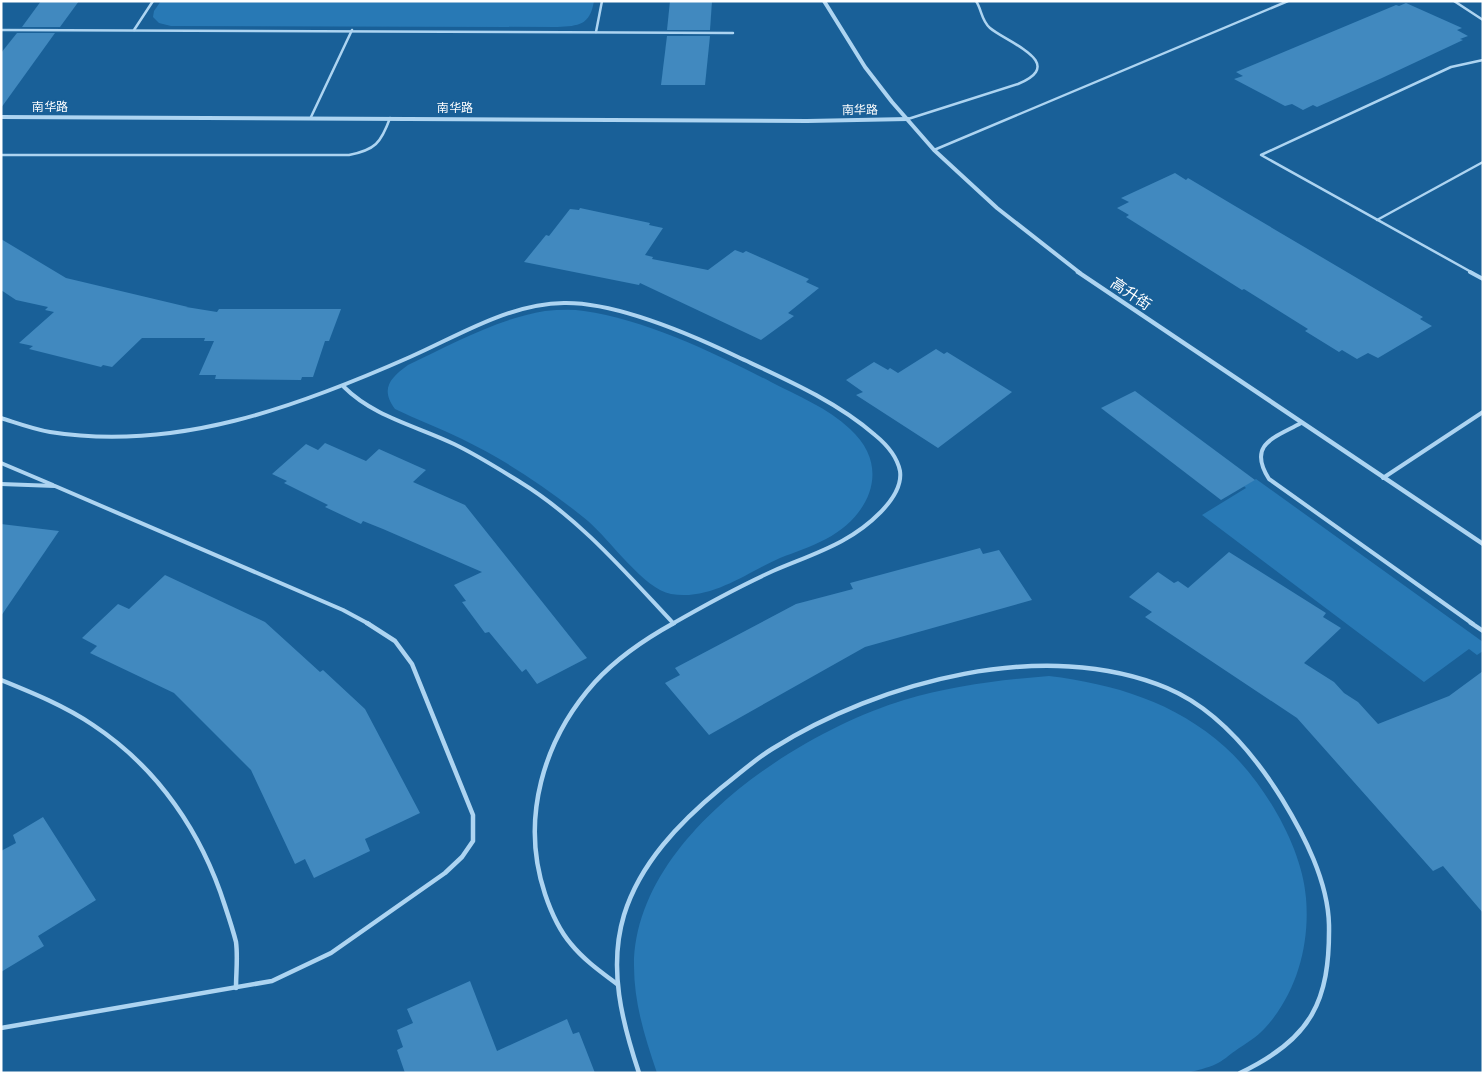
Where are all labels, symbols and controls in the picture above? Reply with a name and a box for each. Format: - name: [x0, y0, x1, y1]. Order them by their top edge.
- street label: 南华路: [32, 100, 68, 114]
- street label: 南华路: [437, 101, 473, 115]
- street label: 南华路: [842, 103, 878, 117]
- street label: 高升街: [1108, 274, 1155, 313]

